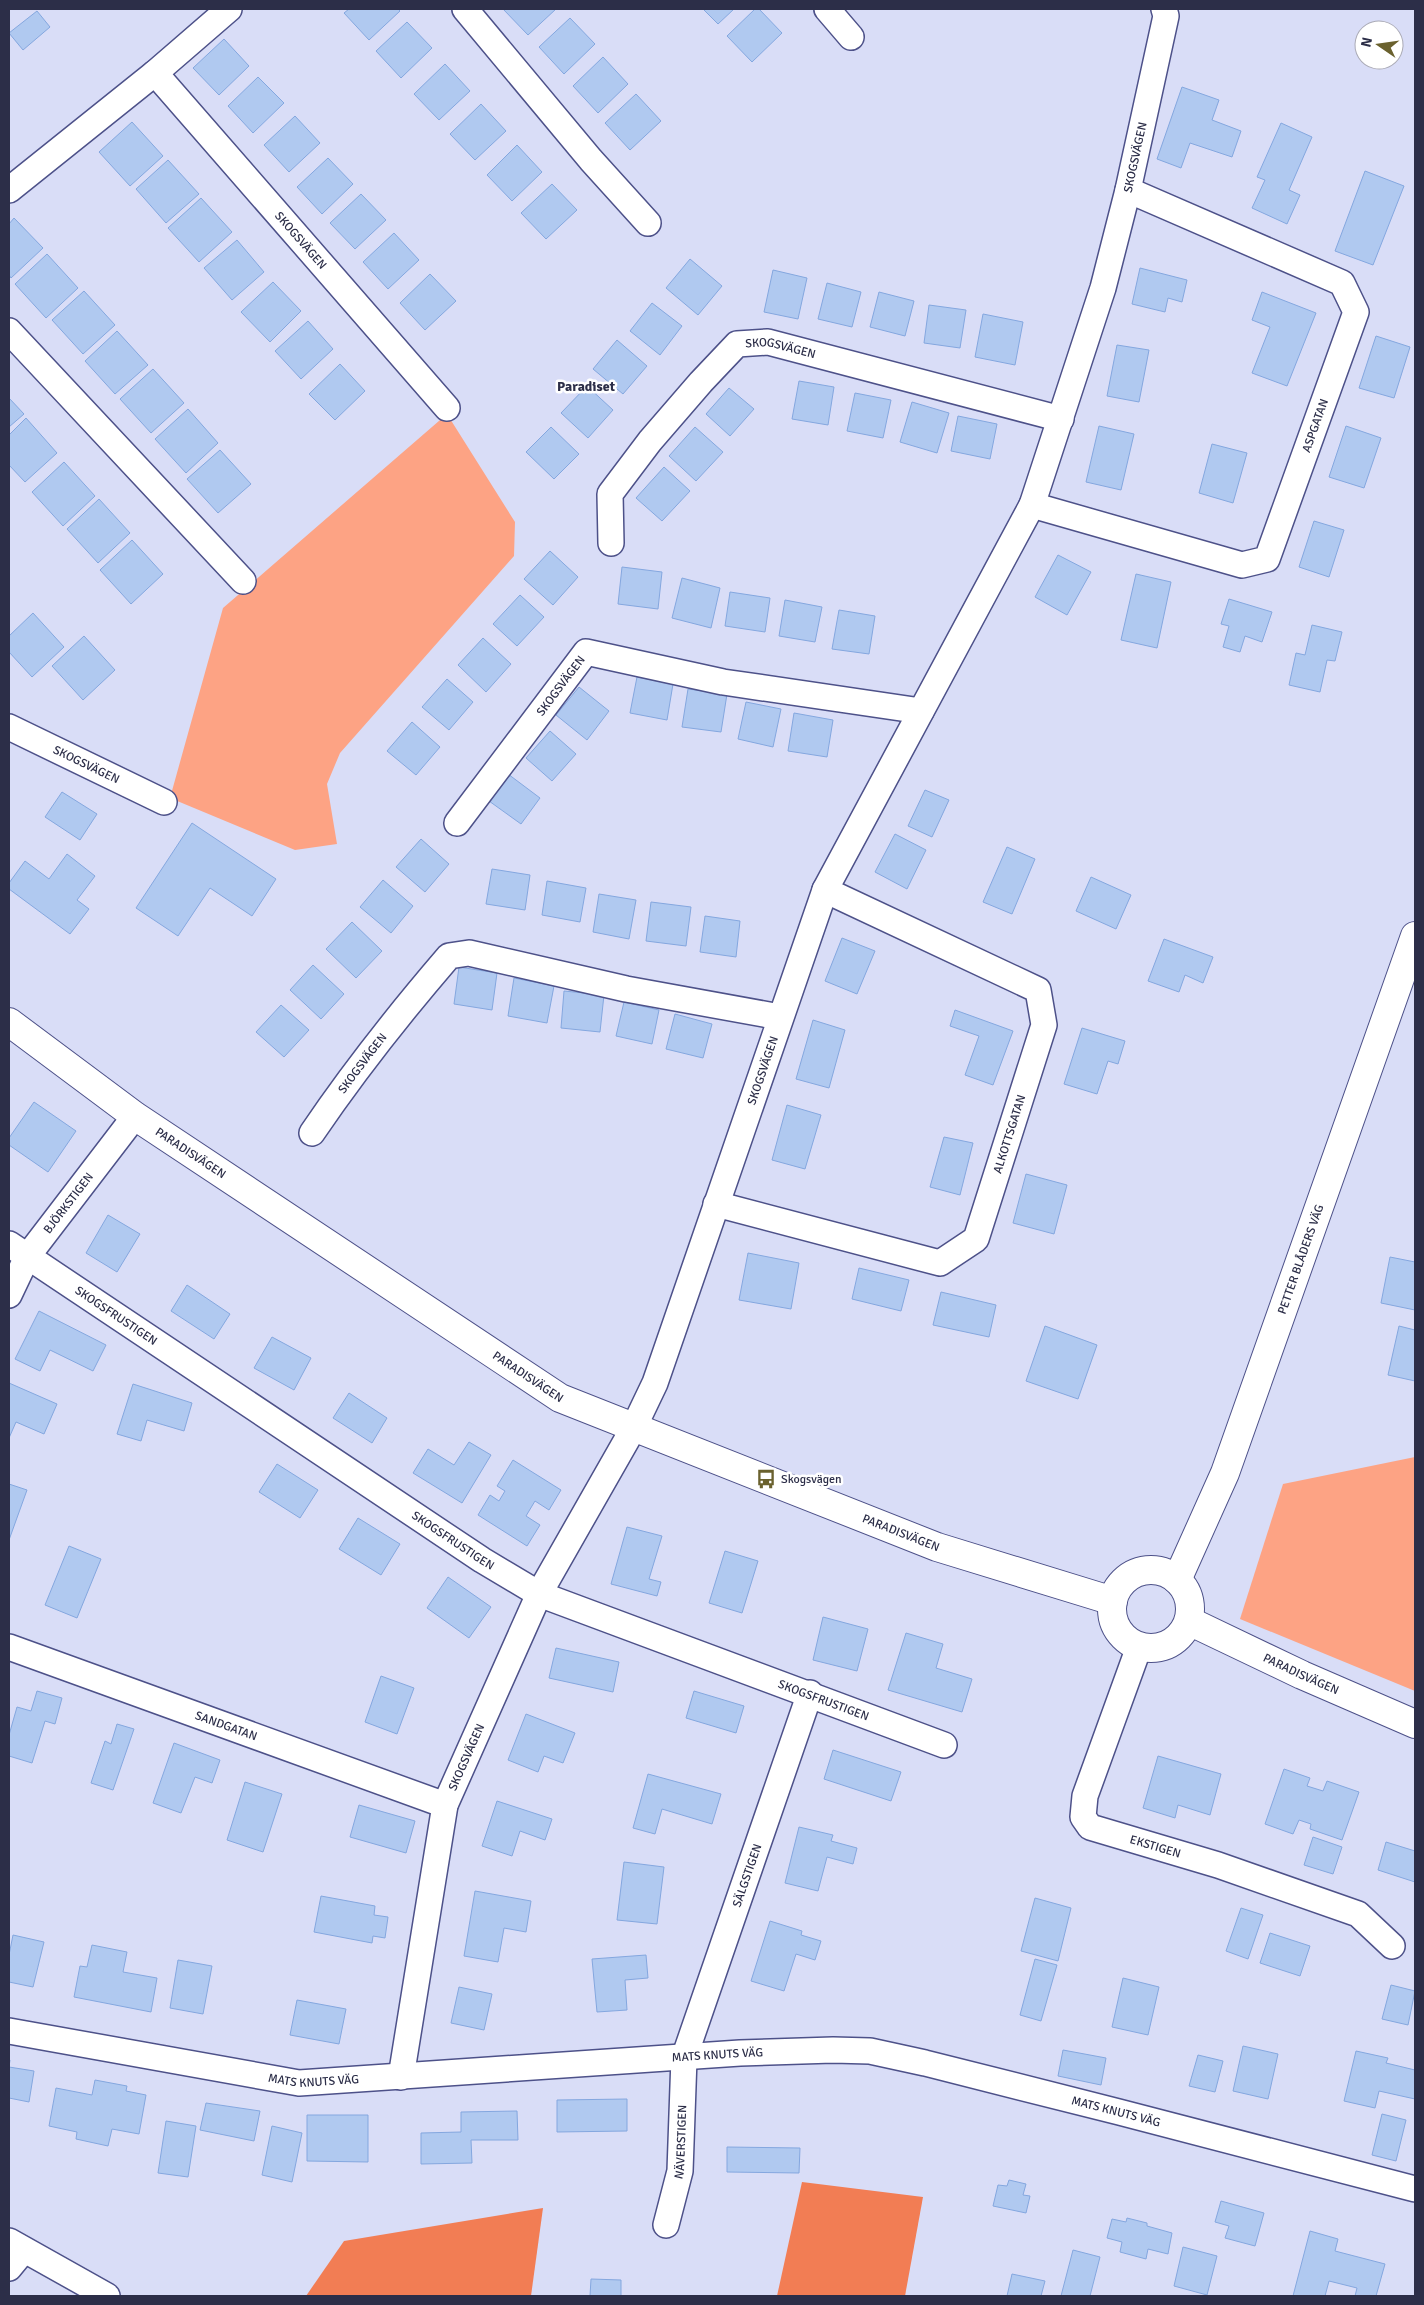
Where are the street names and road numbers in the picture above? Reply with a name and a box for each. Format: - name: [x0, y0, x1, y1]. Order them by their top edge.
- street label: SKOGSVÄGEN: [1121, 121, 1151, 194]
- street label: SKOGSVÄGEN: [271, 209, 330, 273]
- street label: SKOGSVÄGEN: [745, 335, 817, 362]
- street label: ASPGATAN: [1299, 397, 1332, 454]
- street label: SKOGSVÄGEN: [533, 653, 589, 719]
- street label: SKOGSVÄGEN: [51, 743, 122, 787]
- street label: SKOGSVÄGEN: [335, 1030, 390, 1097]
- street label: SKOGSVÄGEN: [744, 1034, 782, 1107]
- street label: ALKOTTSGATAN: [990, 1093, 1029, 1176]
- street label: PARADISVÄGEN: [152, 1125, 229, 1182]
- street label: BJÖRKSTIGEN: [40, 1170, 97, 1237]
- street label: PETTER BLÅDERS VÄG: [1275, 1202, 1327, 1316]
- street label: SKOGSFRUSTIGEN: [72, 1283, 160, 1349]
- street label: PARADISVÄGEN: [490, 1348, 566, 1406]
- street label: SKOGSFRUSTIGEN: [409, 1508, 497, 1574]
- street label: PARADISVÄGEN: [860, 1511, 942, 1555]
- street label: PARADISVÄGEN: [1261, 1651, 1341, 1698]
- street label: SKOGSFRUSTIGEN: [776, 1677, 871, 1724]
- street label: SANDGATAN: [193, 1708, 259, 1744]
- street label: SKOGSVÄGEN: [445, 1721, 488, 1793]
- street label: EKSTIGEN: [1128, 1832, 1183, 1862]
- street label: SÄLGSTIGEN: [730, 1842, 765, 1909]
- street label: MATS KNUTS VÄG: [671, 2045, 763, 2066]
- street label: MATS KNUTS VÄG: [267, 2071, 359, 2091]
- street label: MATS KNUTS VÄG: [1070, 2093, 1162, 2130]
- street label: NÄVERSTIGEN: [671, 2104, 690, 2181]

